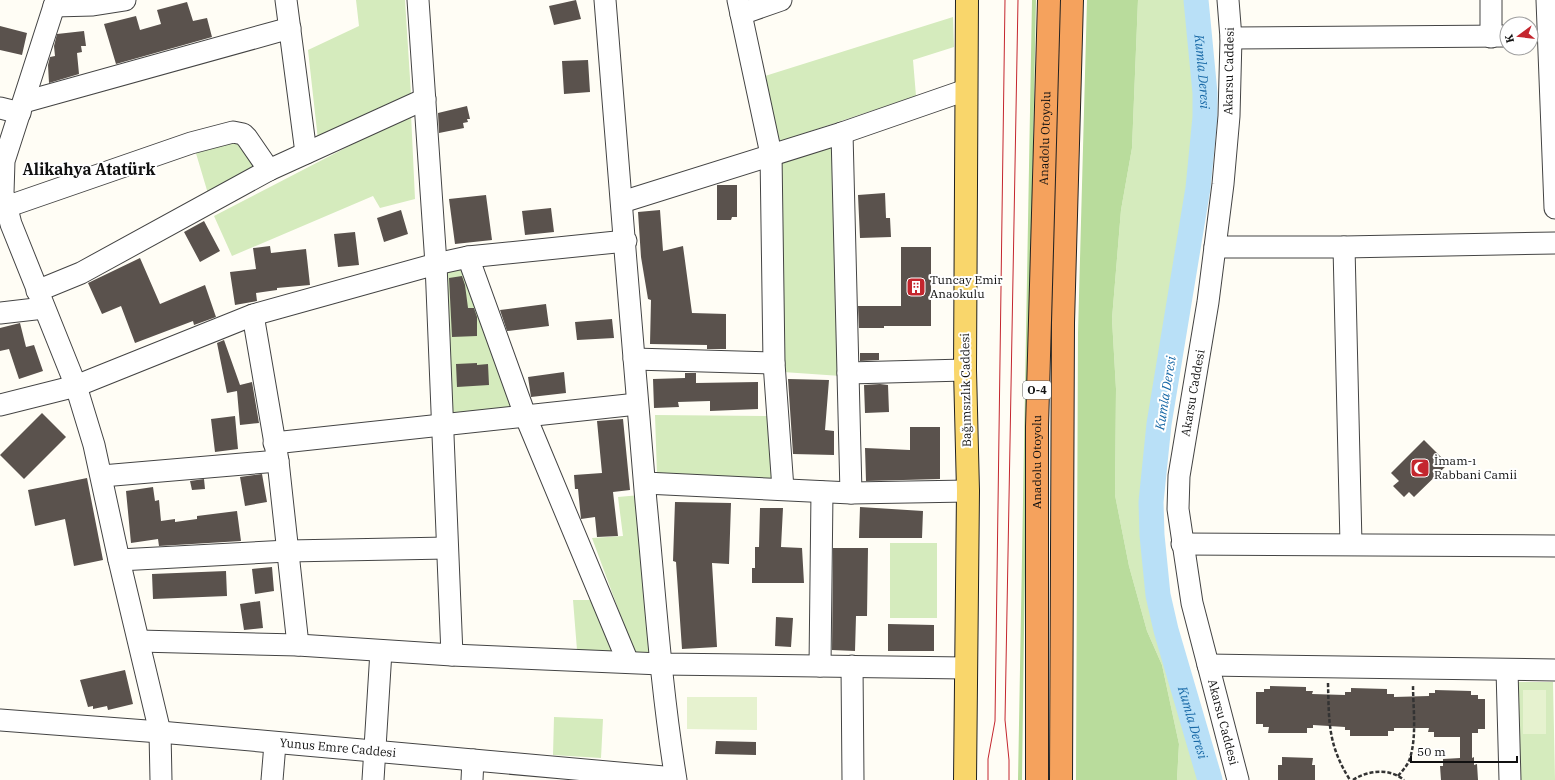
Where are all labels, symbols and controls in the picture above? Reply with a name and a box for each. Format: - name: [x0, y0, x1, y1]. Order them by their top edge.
- north arrow: [1499, 16, 1539, 56]
- street label: Akarsu Caddesi: [1220, 27, 1237, 115]
- text: K: [1501, 32, 1517, 44]
- water label: Kumla Deresi: [1190, 33, 1213, 109]
- street label: Anadolu Otoyolu: [1036, 90, 1053, 185]
- district label: Alikahya Atatürk: [23, 159, 156, 179]
- place label: Tuncay Emir Anaokulu: [930, 272, 1003, 301]
- building icon: Tuncay Emir Anaokulu: [905, 276, 927, 298]
- street label: Bağımsızlık Caddesi: [957, 333, 974, 447]
- street label: Akarsu Caddesi: [1177, 348, 1208, 438]
- water label: Kumla Deresi: [1151, 355, 1180, 432]
- road number: O-4: [1023, 381, 1051, 399]
- street label: Anadolu Otoyolu: [1029, 414, 1044, 509]
- place label: İmam-ı Rabbani Camii: [1434, 453, 1517, 482]
- mosque icon: İmam-ı Rabbani Camii: [1409, 457, 1431, 479]
- street label: Akarsu Caddesi: [1205, 678, 1242, 767]
- water label: Kumla Deresi: [1174, 683, 1211, 761]
- street label: Yunus Emre Caddesi: [279, 735, 397, 760]
- scale bar: [1411, 738, 1517, 764]
- text: 50 m: [1417, 744, 1446, 759]

